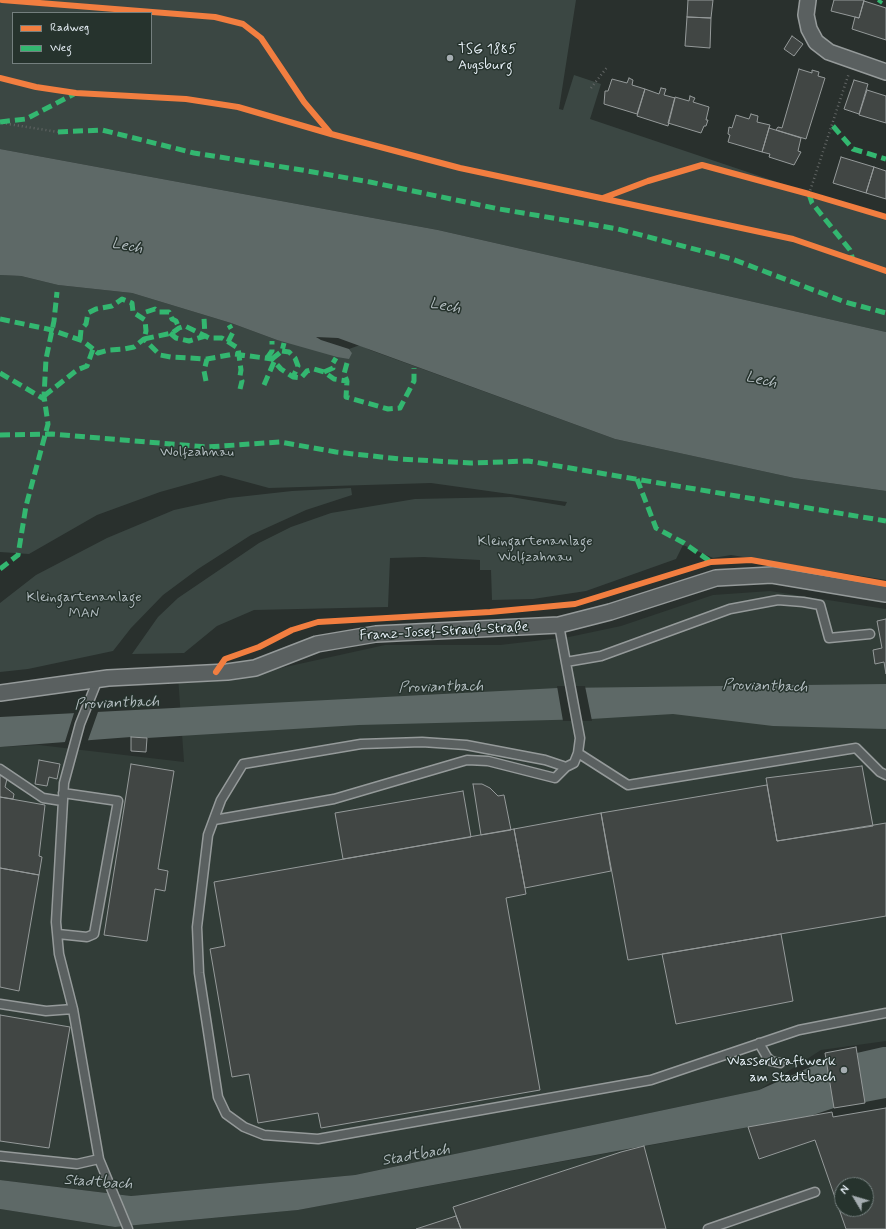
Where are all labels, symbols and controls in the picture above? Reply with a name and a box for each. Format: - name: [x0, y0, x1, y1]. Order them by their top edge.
- legend: [12, 12, 152, 64]
- text: Radweg: [50, 20, 89, 36]
- text: Weg: [50, 40, 72, 56]
- place label: TSG 1885 Augsburg: [458, 42, 517, 74]
- marker: TSG 1885 Augsburg: [445, 53, 455, 63]
- water label: Lech: [110, 235, 144, 259]
- water label: Lech: [428, 295, 462, 319]
- water label: Lech: [744, 368, 778, 394]
- park label: Wolfzahnau: [160, 445, 234, 461]
- park label: Kleingartenanlage Wolfzahnau: [477, 534, 593, 566]
- park label: Kleingartenanlage MAN: [26, 590, 142, 622]
- street label: Franz-Josef-Strauß-Straße: [359, 619, 529, 645]
- water label: Proviantbach: [722, 677, 808, 697]
- water label: Proviantbach: [398, 678, 484, 698]
- water label: Proviantbach: [74, 694, 160, 714]
- place label: Wasserkraftwerk am Stadtbach: [727, 1054, 836, 1086]
- marker: Wasserkraftwerk am Stadtbach: [839, 1065, 849, 1075]
- water label: Stadtbach: [381, 1141, 451, 1171]
- water label: Stadtbach: [63, 1172, 133, 1194]
- north arrow: [834, 1177, 874, 1217]
- text: N: [838, 1183, 853, 1197]

